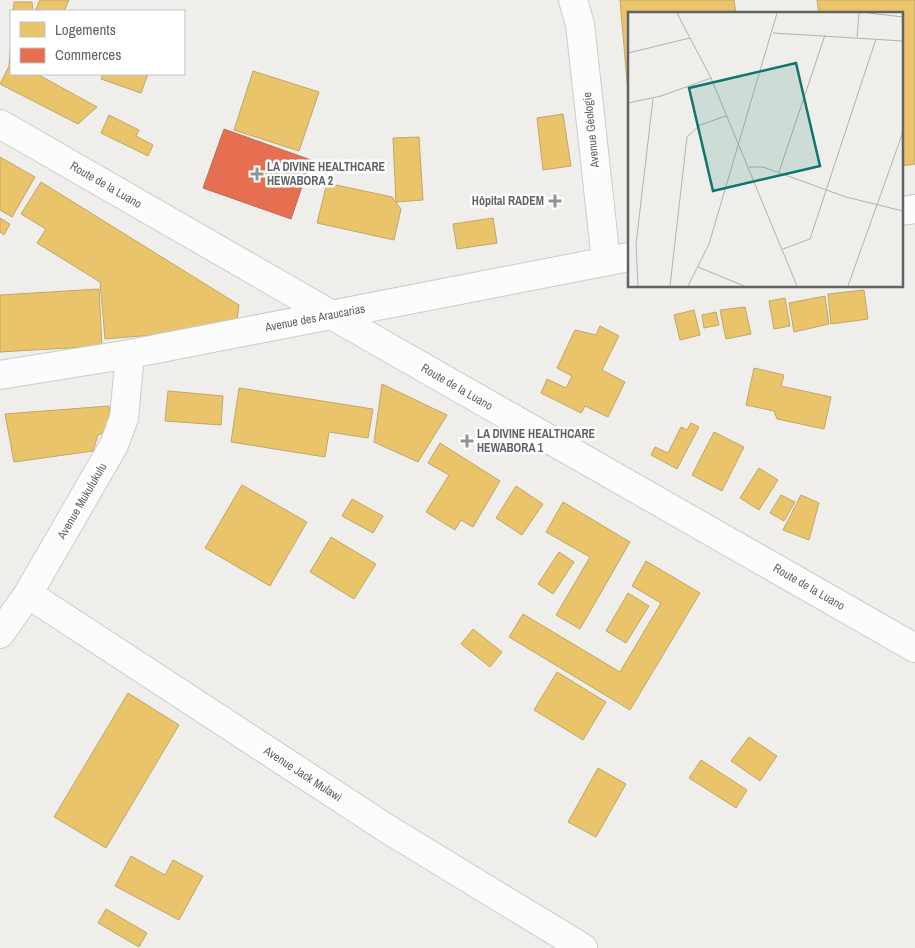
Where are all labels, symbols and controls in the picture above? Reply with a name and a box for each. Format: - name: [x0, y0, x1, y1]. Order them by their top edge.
- legend: [10, 10, 185, 75]
- inset map: [628, 12, 902, 288]
- text: Logements: [55, 19, 116, 40]
- text: Commerces: [55, 44, 121, 65]
- street label: Avenue Géologie: [579, 91, 603, 170]
- street label: Route de la Luano: [67, 158, 145, 212]
- place label: LA DIVINE HEALTHCARE HEWABORA 2: [267, 159, 386, 189]
- marker: LA DIVINE HEALTHCARE HEWABORA 2: [251, 168, 263, 180]
- place label: Hôpital RADEM: [472, 193, 544, 209]
- marker: Hôpital RADEM: [548, 194, 562, 208]
- street label: Avenue des Araucarias: [263, 300, 366, 336]
- street label: Route de la Luano: [418, 360, 496, 414]
- place label: LA DIVINE HEALTHCARE HEWABORA 1: [477, 426, 596, 456]
- marker: LA DIVINE HEALTHCARE HEWABORA 1: [461, 435, 473, 447]
- street label: Avenue Mukulukulu: [53, 460, 110, 543]
- street label: Route de la Luano: [770, 560, 848, 614]
- street label: Avenue Jack Mulawi: [260, 742, 345, 805]

